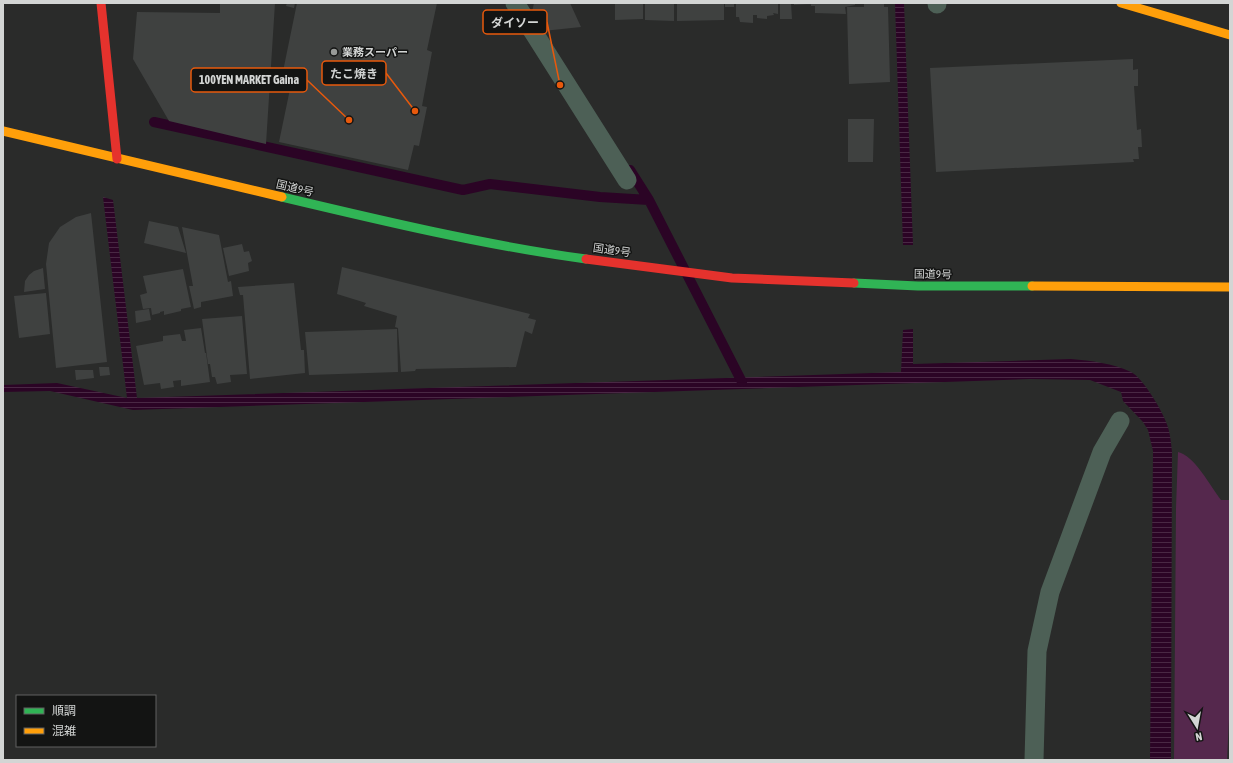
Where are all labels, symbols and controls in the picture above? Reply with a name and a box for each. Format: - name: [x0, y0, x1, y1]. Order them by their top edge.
- callout: ダイソー: [483, 10, 547, 34]
- text: ダイソー: [491, 16, 539, 30]
- place label: 業務スーパー: [342, 46, 408, 58]
- marker: 業務スーパー: [329, 47, 339, 57]
- callout: たこ焼き: [322, 61, 386, 85]
- text: たこ焼き: [330, 67, 378, 81]
- callout: 100YEN MARKET Gaina: [191, 68, 307, 92]
- text: 100YEN MARKET Gaina: [199, 73, 299, 87]
- street label: 国道9号: [275, 178, 315, 198]
- street label: 国道9号: [592, 241, 632, 259]
- street label: 国道9号: [914, 268, 952, 280]
- legend: [16, 695, 156, 747]
- text: 順調: [52, 704, 76, 718]
- north arrow: [1177, 707, 1217, 747]
- text: 混雑: [52, 724, 76, 738]
- text: N: [1195, 730, 1203, 743]

